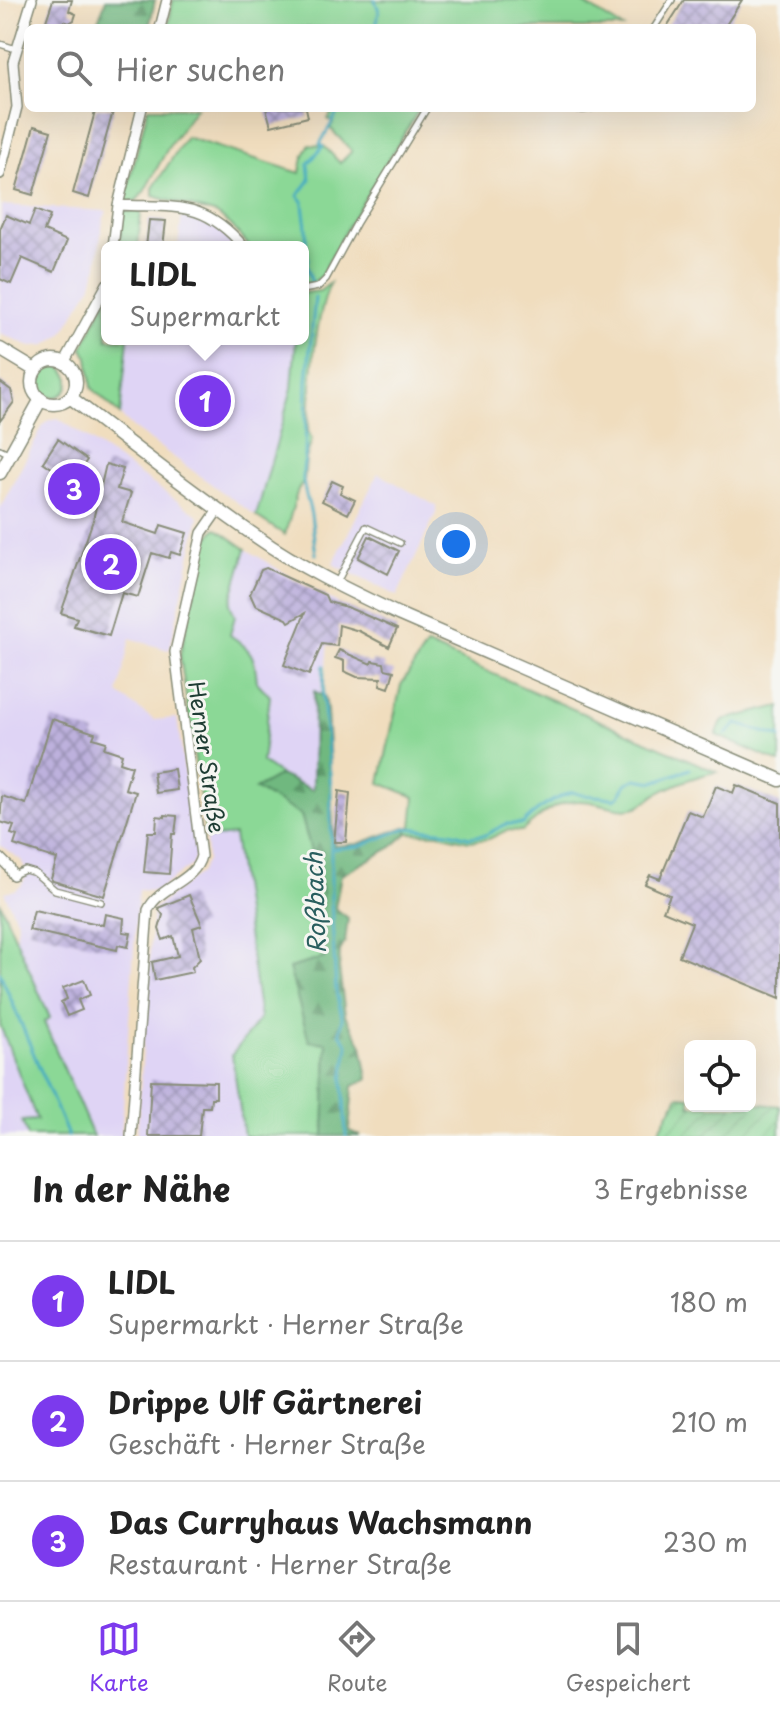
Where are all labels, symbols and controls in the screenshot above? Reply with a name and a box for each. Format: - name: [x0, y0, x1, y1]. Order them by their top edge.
- search box: [24, 24, 756, 112]
- icon: search: [52, 46, 96, 90]
- text: Hier suchen: [116, 46, 285, 91]
- popup: [101, 241, 309, 345]
- text: LIDL: [130, 251, 197, 296]
- text: Supermarkt: [130, 296, 280, 335]
- pin: 1: [179, 371, 231, 431]
- pin: 3: [48, 459, 100, 519]
- your location: [436, 524, 476, 564]
- pin: 2: [85, 534, 137, 594]
- street label: Herner Straße: [181, 679, 235, 835]
- water label: Roßbach: [294, 851, 334, 954]
- map controls: [684, 1040, 756, 1112]
- button: locate: [684, 1040, 756, 1112]
- text: In der Nähe: [32, 1162, 230, 1214]
- text: 3 Ergebnisse: [593, 1169, 748, 1208]
- text: LIDL: [108, 1259, 176, 1304]
- text: 1: [52, 1282, 64, 1321]
- text: 180 m: [670, 1282, 748, 1321]
- text: Supermarkt · Herner Straße: [108, 1304, 464, 1343]
- text: Drippe Ulf Gärtnerei: [108, 1379, 422, 1424]
- text: 2: [49, 1402, 67, 1441]
- text: 210 m: [671, 1402, 748, 1441]
- text: Geschäft · Herner Straße: [108, 1424, 426, 1463]
- text: Das Curryhaus Wachsmann: [108, 1499, 532, 1544]
- text: 3: [49, 1522, 67, 1561]
- text: 230 m: [663, 1522, 748, 1561]
- text: Restaurant · Herner Straße: [108, 1544, 452, 1583]
- tab: Karte: [89, 1617, 149, 1698]
- tab: Route: [327, 1617, 387, 1698]
- tab: Gespeichert: [566, 1617, 691, 1698]

